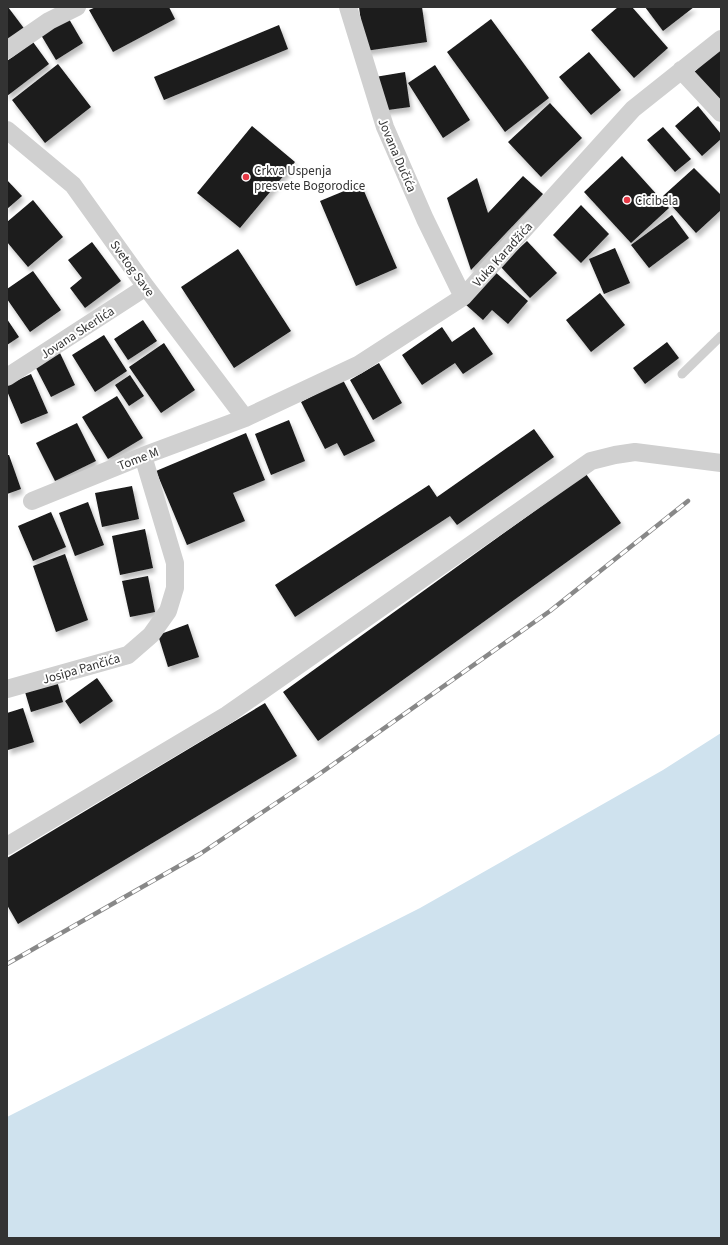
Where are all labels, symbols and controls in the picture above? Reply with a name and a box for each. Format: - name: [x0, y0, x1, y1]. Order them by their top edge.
- street label: Jovana Dučića: [373, 116, 421, 195]
- place label: Crkva Uspenja presvete Bogorodice: [254, 162, 365, 195]
- marker: Crkva Uspenja presvete Bogorodice: [241, 172, 251, 182]
- place label: Cicibela: [635, 192, 678, 210]
- marker: Cicibela: [622, 195, 632, 205]
- street label: Vuka Karadžića: [469, 218, 537, 291]
- street label: Svetog Save: [106, 237, 159, 300]
- street label: Jovana Skerlića: [37, 302, 118, 363]
- street label: Tome M: [115, 443, 161, 475]
- street label: Josipa Pančića: [40, 649, 122, 689]

